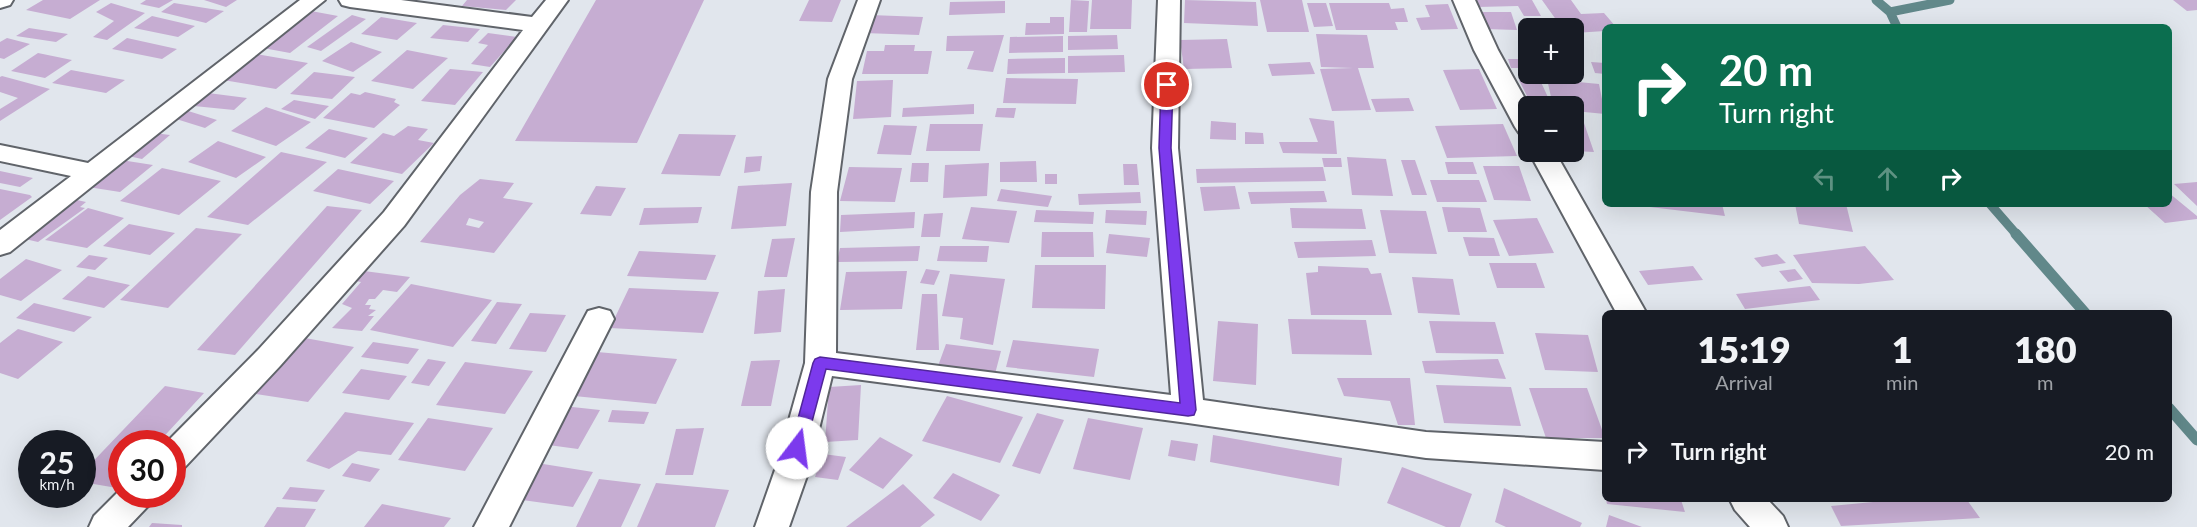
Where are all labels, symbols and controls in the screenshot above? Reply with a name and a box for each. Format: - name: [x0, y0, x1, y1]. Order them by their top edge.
- map controls: [1518, 18, 1584, 162]
- button: +: [1518, 18, 1584, 84]
- text: 20 m: [1719, 45, 1813, 95]
- icon: right: [1620, 48, 1698, 126]
- pin: [1141, 59, 1192, 110]
- icon: arrive: [1150, 68, 1183, 101]
- button: −: [1518, 96, 1584, 162]
- text: Turn right: [1719, 96, 1834, 129]
- icon: left: [1808, 162, 1841, 195]
- icon: ahead: [1871, 162, 1904, 195]
- icon: right: [1934, 162, 1967, 195]
- text: 15:19: [1697, 327, 1791, 371]
- text: 1: [1892, 327, 1913, 371]
- text: 180: [2014, 327, 2077, 371]
- text: Arrival: [1715, 370, 1773, 394]
- text: min: [1886, 370, 1918, 394]
- text: m: [2037, 370, 2053, 394]
- position arrow: [765, 416, 829, 480]
- speed limit sign: 30: [108, 430, 186, 508]
- icon: right: [1620, 435, 1653, 468]
- text: Turn right: [1671, 438, 1766, 465]
- text: 20 m: [2105, 438, 2154, 465]
- text: 25: [40, 444, 74, 480]
- text: km/h: [39, 475, 75, 493]

